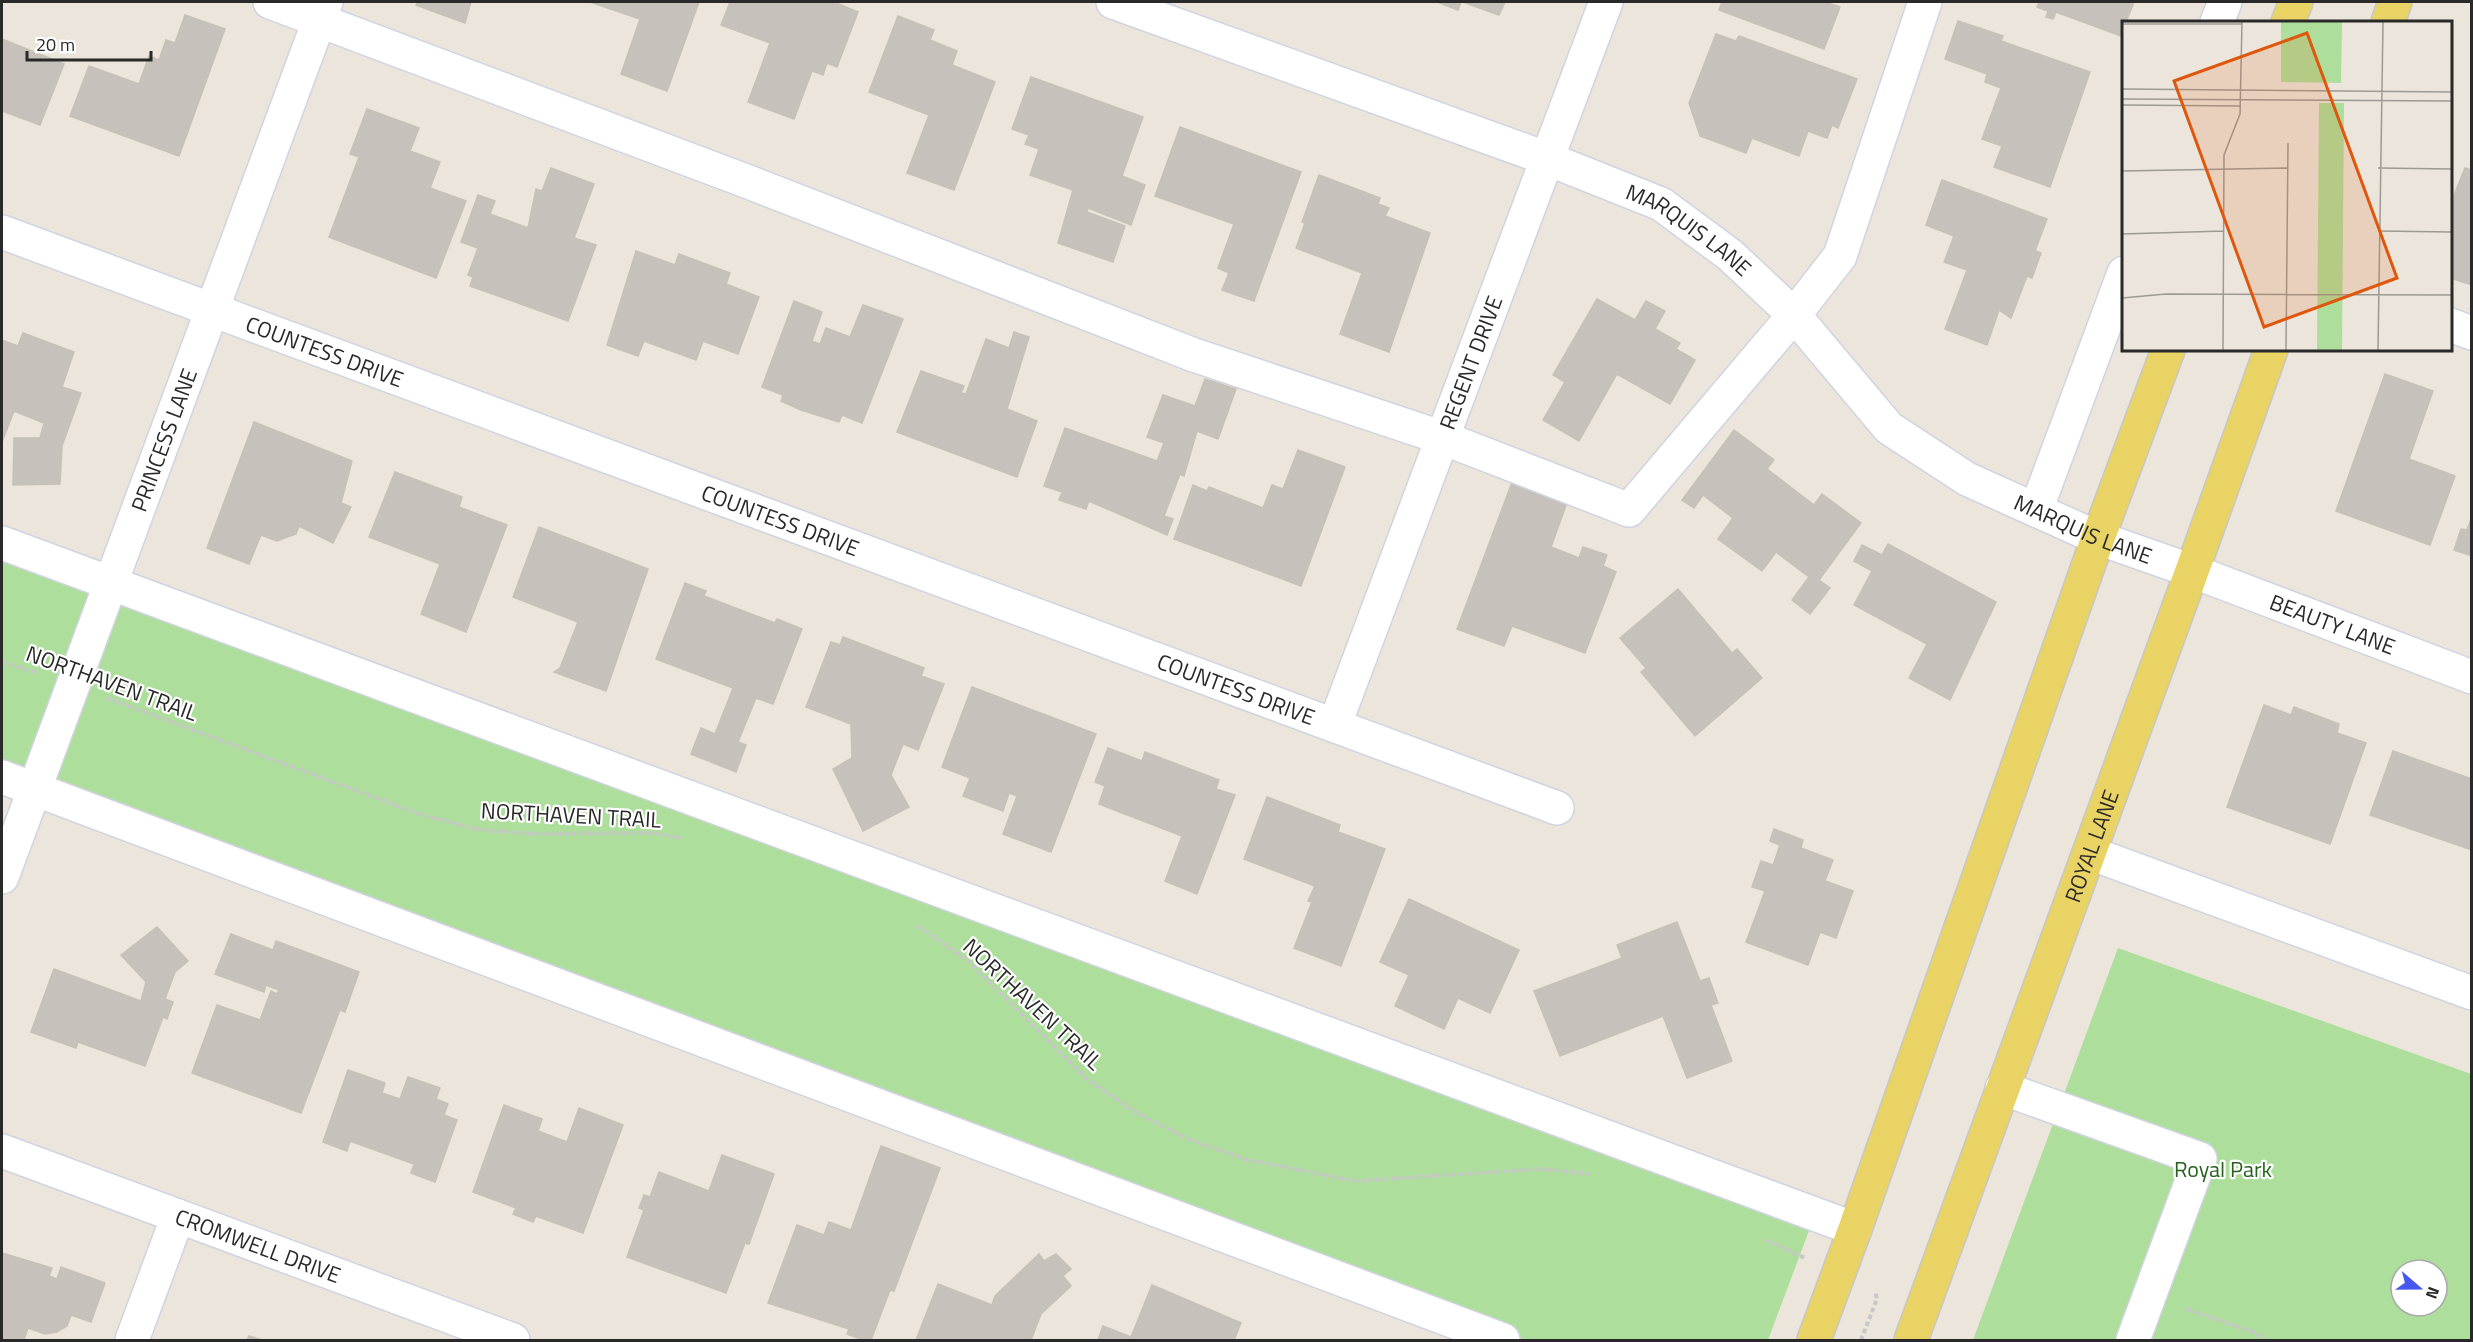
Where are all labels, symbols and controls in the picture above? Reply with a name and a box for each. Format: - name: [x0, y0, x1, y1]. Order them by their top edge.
- inset map: [2122, 21, 2452, 351]
- scale bar: [27, 24, 152, 62]
- text: 20 m: [36, 31, 75, 58]
- street label: MARQUIS LANE: [1621, 175, 1760, 284]
- street label: REGENT DRIVE: [1430, 291, 1511, 434]
- street label: COUNTESS DRIVE: [241, 307, 408, 396]
- street label: PRINCESS LANE: [122, 364, 206, 516]
- street label: COUNTESS DRIVE: [697, 476, 864, 565]
- street label: MARQUIS LANE: [2008, 485, 2157, 573]
- street label: BEAUTY LANE: [2265, 585, 2400, 663]
- street label: NORTHAVEN TRAIL: [21, 636, 203, 730]
- street label: COUNTESS DRIVE: [1152, 644, 1320, 734]
- street label: ROYAL LANE: [2055, 785, 2128, 907]
- street label: NORTHAVEN TRAIL: [480, 793, 662, 837]
- street label: NORTHAVEN TRAIL: [955, 930, 1111, 1078]
- park label: Royal Park: [2174, 1152, 2273, 1186]
- street label: CROMWELL DRIVE: [170, 1200, 346, 1292]
- north arrow: [2389, 1258, 2449, 1318]
- text: N: [2420, 1284, 2446, 1302]

